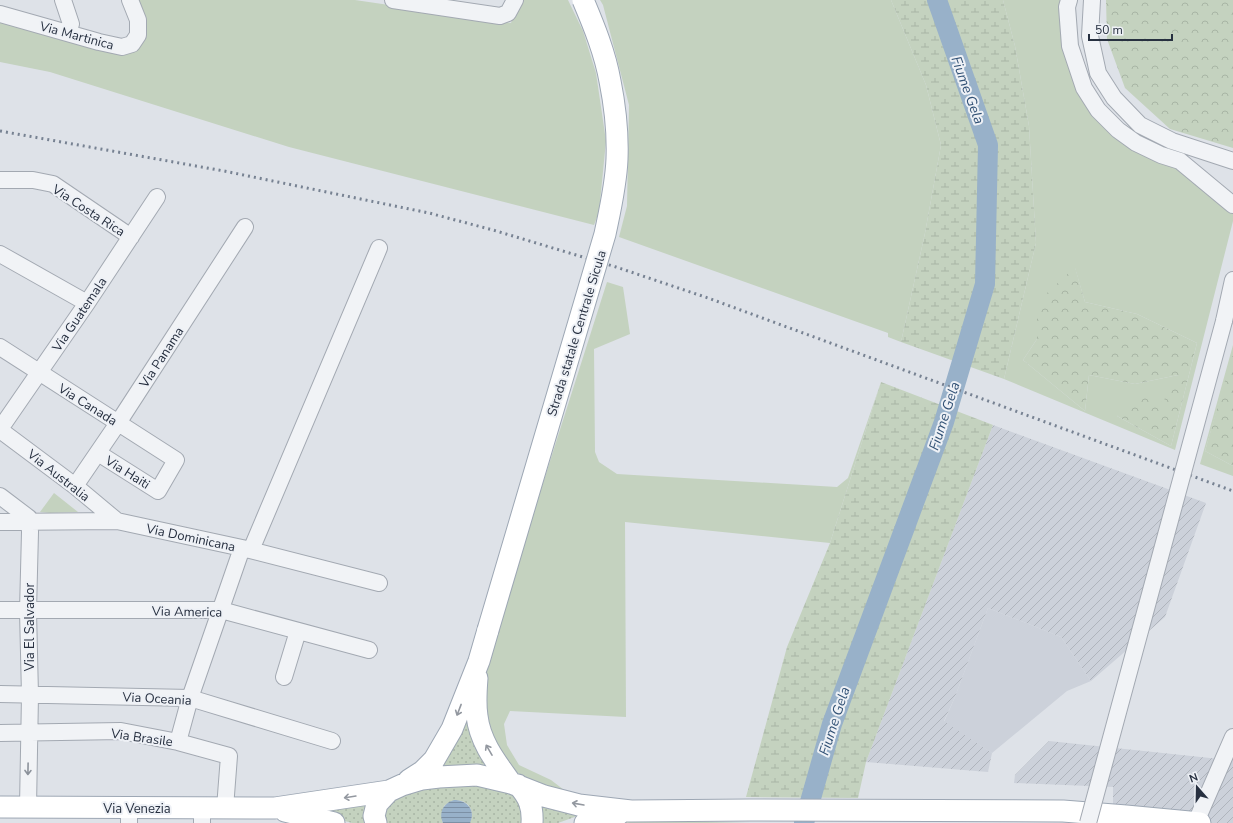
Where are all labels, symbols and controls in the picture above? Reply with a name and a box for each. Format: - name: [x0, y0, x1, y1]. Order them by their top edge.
- scale bar: [1089, 16, 1172, 42]
- street label: Via Martinica: [37, 17, 116, 54]
- text: 50 m: [1095, 22, 1123, 38]
- water label: Fiume Gela: [946, 54, 989, 127]
- street label: Via Costa Rica: [48, 180, 128, 241]
- street label: Strada statale Centrale Sicula: [543, 248, 611, 418]
- street label: Via Guatemala: [48, 274, 111, 356]
- street label: Via Panama: [135, 324, 188, 392]
- street label: Via Canada: [54, 379, 120, 430]
- water label: Fiume Gela: [924, 379, 964, 453]
- street label: Via Australia: [23, 445, 93, 506]
- street label: Via Haiti: [101, 452, 153, 494]
- street label: Via Dominicana: [144, 520, 237, 556]
- street label: Via El Salvador: [21, 582, 39, 672]
- street label: Via America: [151, 602, 222, 622]
- water label: Fiume Gela: [814, 684, 854, 758]
- street label: Via Oceania: [121, 688, 192, 710]
- one-way arrow: [455, 704, 463, 716]
- street label: Via Brasile: [109, 725, 174, 751]
- one-way arrow: [484, 745, 492, 757]
- one-way arrow: [24, 762, 32, 775]
- north arrow: [1177, 767, 1217, 807]
- text: N: [1187, 770, 1200, 787]
- one-way arrow: [344, 793, 357, 801]
- street label: Via Venezia: [102, 800, 171, 818]
- one-way arrow: [572, 800, 585, 808]

